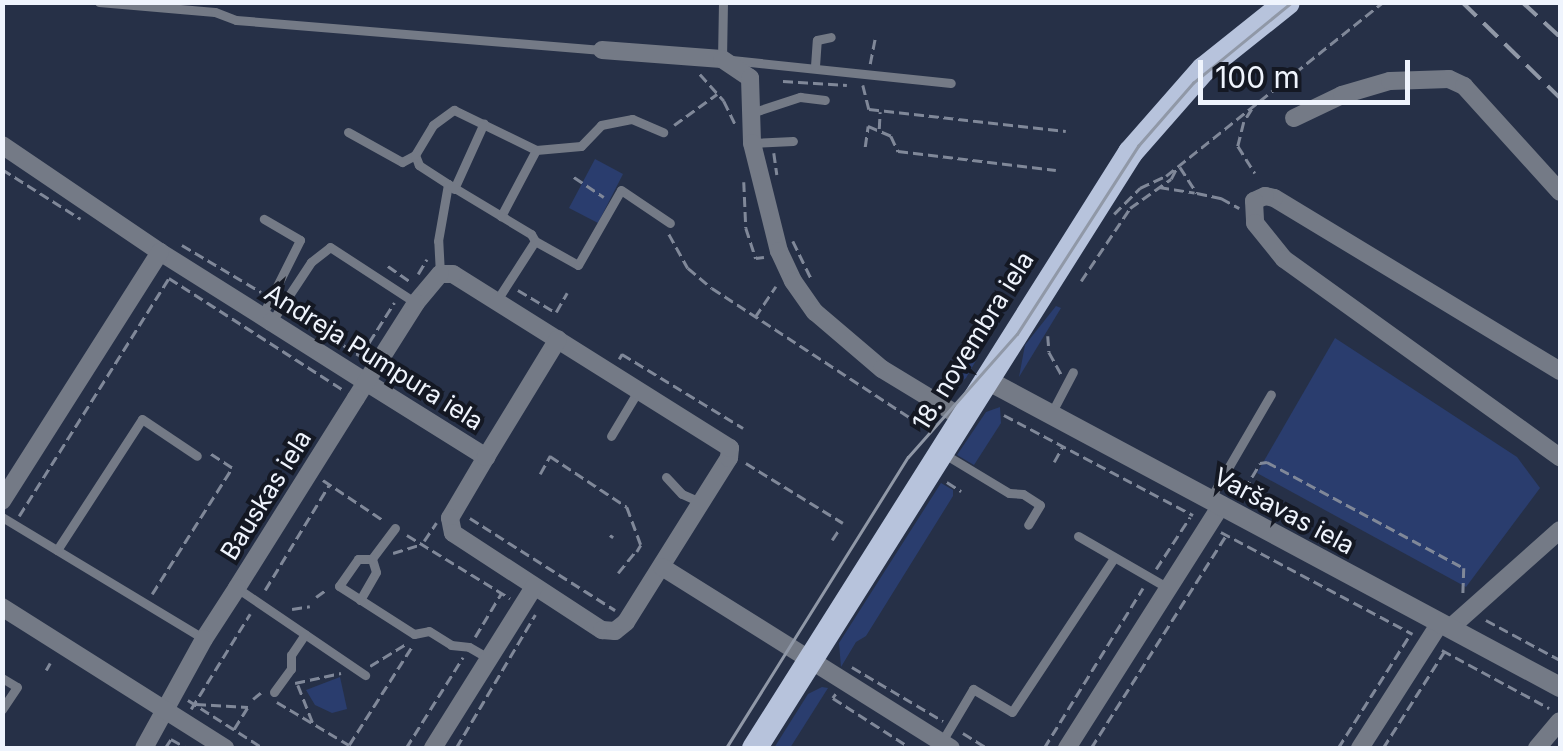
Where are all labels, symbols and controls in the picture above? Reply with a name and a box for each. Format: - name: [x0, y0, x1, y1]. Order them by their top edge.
- scale bar: [1203, 40, 1416, 102]
- text: 100 m: [1215, 59, 1300, 95]
- street label: 18. novembra iela: [906, 246, 1040, 436]
- street label: Andreja Pumpura iela: [259, 278, 489, 436]
- street label: Bauskas iela: [214, 425, 318, 565]
- street label: Varšavas iela: [1208, 461, 1360, 561]

